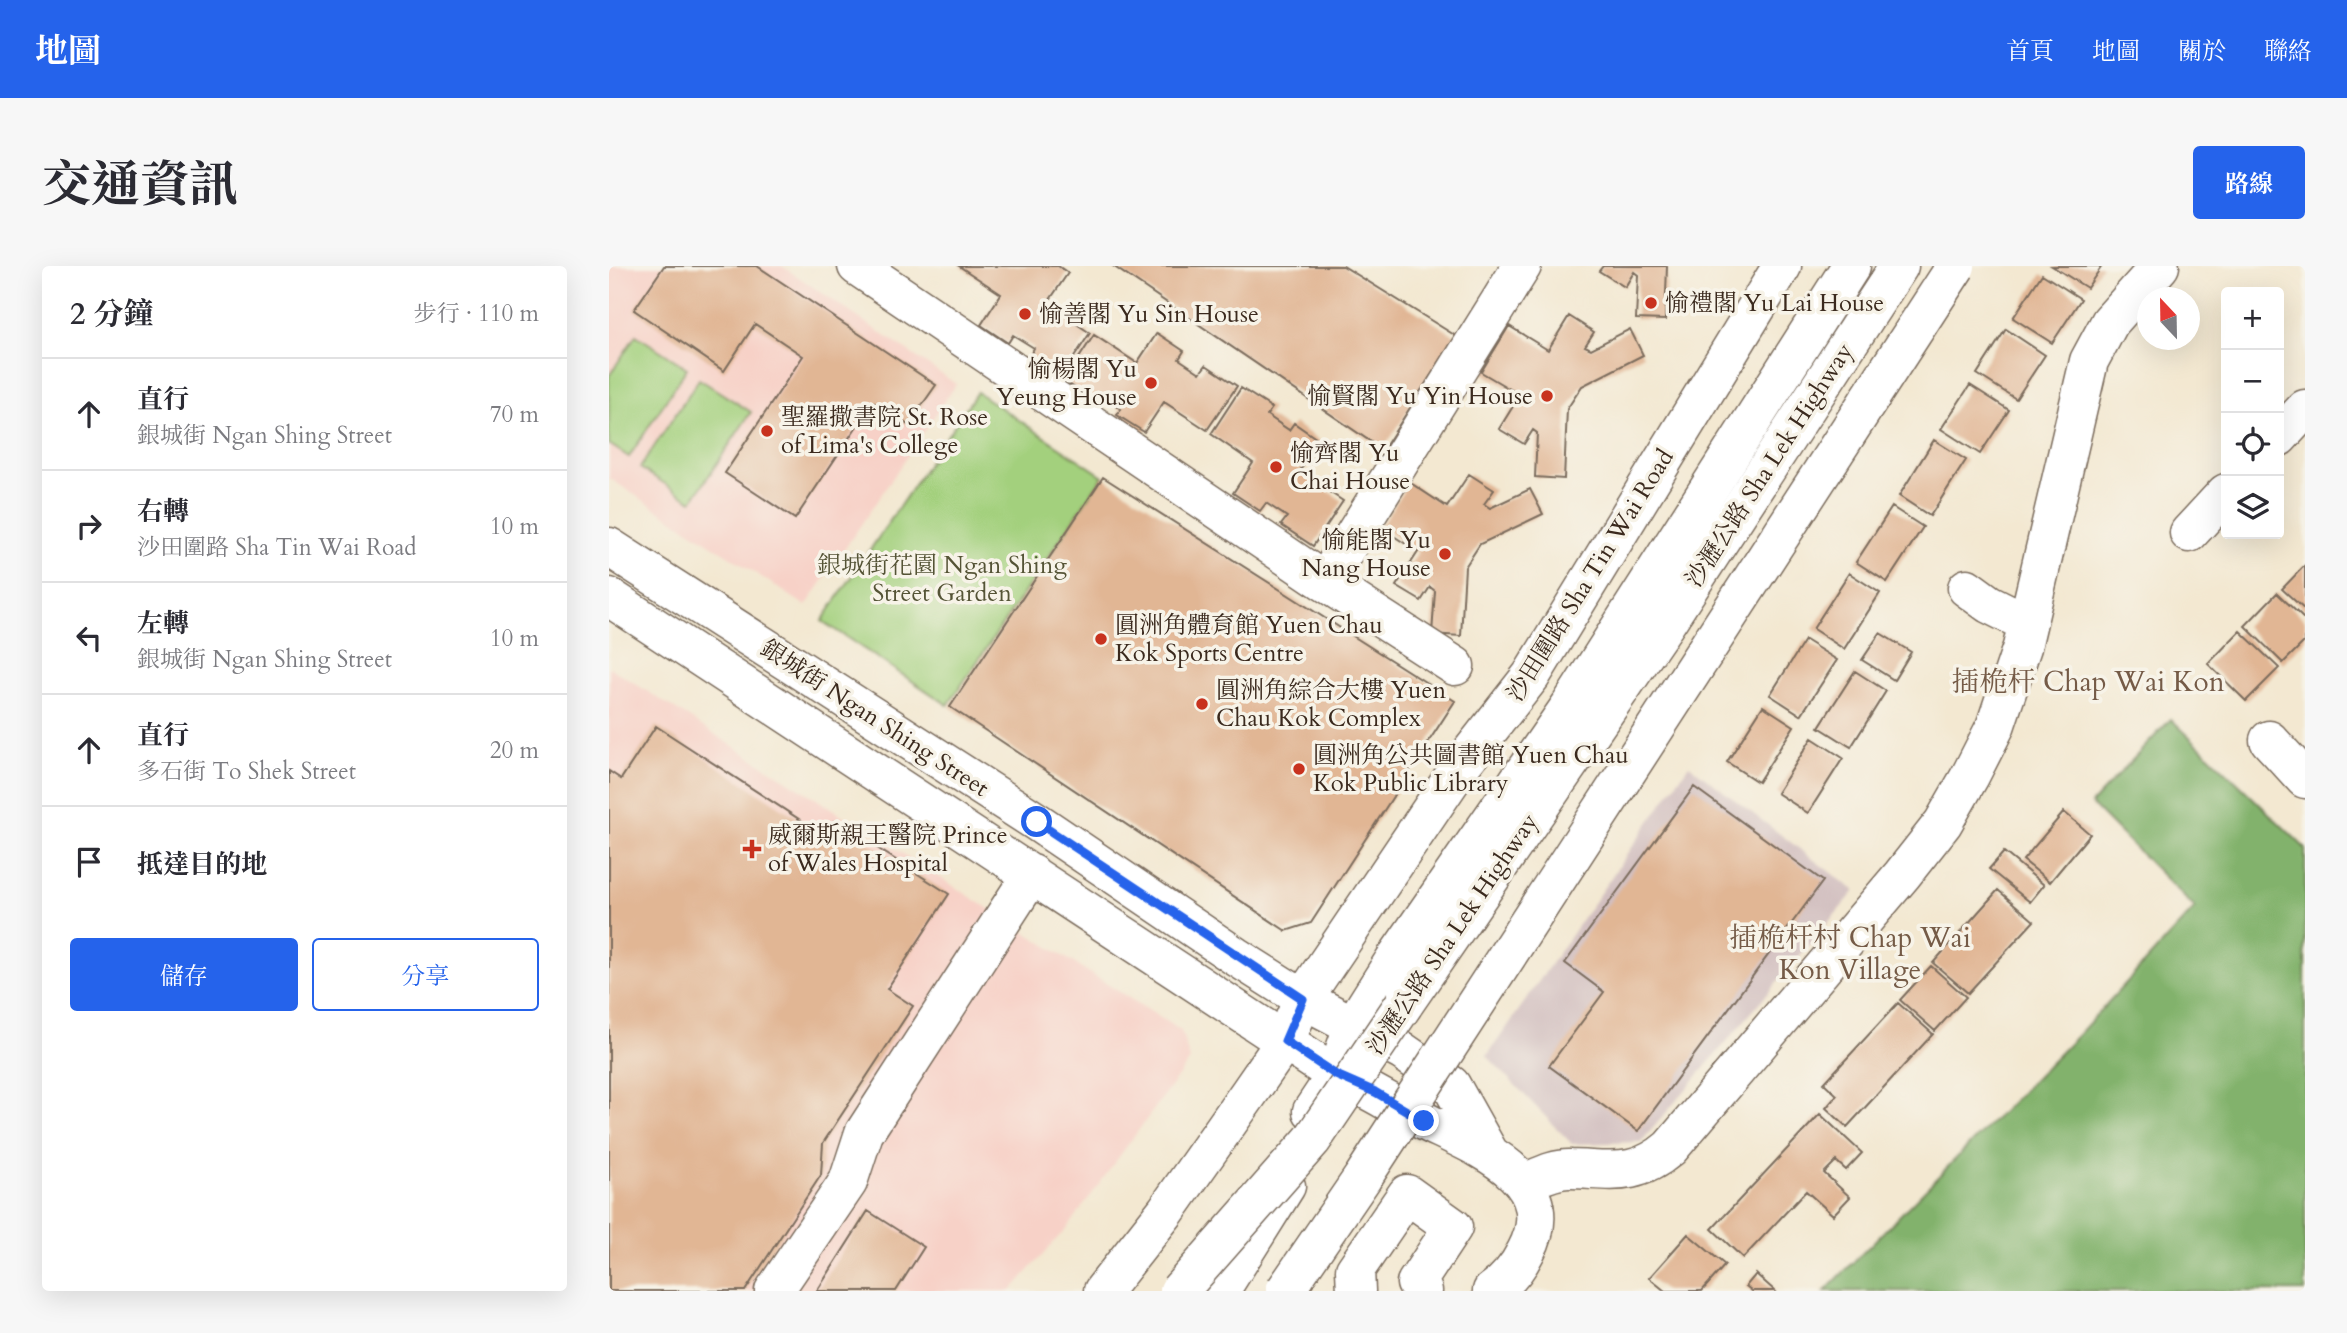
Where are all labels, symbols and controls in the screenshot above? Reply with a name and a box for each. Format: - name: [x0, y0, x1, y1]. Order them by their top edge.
- text: 地圖: [35, 29, 101, 74]
- text: 首頁: [2006, 35, 2054, 68]
- text: 地圖: [2092, 35, 2140, 68]
- text: 關於: [2178, 35, 2226, 68]
- text: 聯絡: [2264, 35, 2312, 68]
- button: 路線: [2193, 146, 2305, 219]
- text: 交通資訊: [42, 152, 238, 219]
- place label: 愉禮閣 Yu Lai House: [1665, 287, 1884, 320]
- north arrow: [2137, 287, 2200, 350]
- map controls: [2221, 287, 2284, 539]
- button: +: [2221, 287, 2284, 350]
- text: 2 分鐘: [70, 294, 153, 335]
- marker: 愉禮閣 Yu Lai House: [1643, 295, 1659, 311]
- text: 步行 · 110 m: [414, 298, 539, 329]
- place label: 愉善閣 Yu Sin House: [1039, 298, 1259, 331]
- marker: 愉善閣 Yu Sin House: [1017, 306, 1033, 322]
- street label: 沙瀝公路 Sha Lek Highway: [1678, 337, 1861, 594]
- button: −: [2221, 350, 2284, 413]
- place label: 愉楊閣 Yu Yeung House: [996, 353, 1137, 414]
- marker: 愉楊閣 Yu Yeung House: [1143, 375, 1159, 391]
- place label: 愉賢閣 Yu Yin House: [1307, 380, 1533, 413]
- text: 直行: [137, 382, 189, 417]
- marker: 愉賢閣 Yu Yin House: [1539, 388, 1555, 404]
- icon: ahead: [70, 395, 108, 433]
- text: 70 m: [490, 399, 539, 430]
- place label: 聖羅撒書院 St. Rose of Lima's College: [781, 401, 988, 462]
- button: locate: [2221, 413, 2284, 476]
- text: 銀城街 Ngan Shing Street: [137, 420, 392, 451]
- marker: 聖羅撒書院 St. Rose of Lima's College: [759, 423, 775, 439]
- place label: 愉齊閣 Yu Chai House: [1290, 437, 1410, 498]
- street label: 沙田圍路 Sha Tin Wai Road: [1499, 443, 1682, 708]
- marker: 愉齊閣 Yu Chai House: [1268, 459, 1284, 475]
- button: layers: [2221, 476, 2284, 539]
- text: 右轉: [137, 494, 189, 529]
- icon: right: [70, 507, 108, 545]
- text: 10 m: [490, 511, 539, 542]
- place label: 愉能閣 Yu Nang House: [1301, 524, 1431, 585]
- text: 沙田圍路 Sha Tin Wai Road: [137, 532, 417, 563]
- marker: 愉能閣 Yu Nang House: [1437, 546, 1453, 562]
- park label: 銀城街花園 Ngan Shing Street Garden: [817, 549, 1067, 610]
- text: 左轉: [137, 606, 189, 641]
- place label: 圓洲角體育館 Yuen Chau Kok Sports Centre: [1115, 609, 1383, 670]
- icon: left: [70, 619, 108, 657]
- text: 10 m: [490, 623, 539, 654]
- marker: 圓洲角體育館 Yuen Chau Kok Sports Centre: [1093, 631, 1109, 647]
- street label: 銀城街 Ngan Shing Street: [754, 632, 996, 805]
- text: 銀城街 Ngan Shing Street: [137, 644, 392, 675]
- district label: 插桅杆 Chap Wai Kon: [1951, 663, 2225, 701]
- place label: 圓洲角綜合大樓 Yuen Chau Kok Complex: [1216, 674, 1446, 735]
- marker: 圓洲角綜合大樓 Yuen Chau Kok Complex: [1194, 696, 1210, 712]
- text: 直行: [137, 718, 189, 753]
- icon: ahead: [70, 731, 108, 769]
- text: 20 m: [490, 735, 539, 766]
- place label: 圓洲角公共圖書館 Yuen Chau Kok Public Library: [1313, 739, 1629, 800]
- text: 多石街 To Shek Street: [137, 756, 356, 787]
- marker: 圓洲角公共圖書館 Yuen Chau Kok Public Library: [1291, 761, 1307, 777]
- route start: [1021, 806, 1052, 837]
- street label: 沙瀝公路 Sha Lek Highway: [1359, 807, 1546, 1062]
- place label: 威爾斯親王醫院 Prince of Wales Hospital: [768, 819, 1008, 880]
- marker: 威爾斯親王醫院 Prince of Wales Hospital: [742, 839, 762, 859]
- icon: arrive: [70, 843, 108, 881]
- text: 抵達目的地: [137, 847, 267, 882]
- district label: 插桅杆村 Chap Wai Kon Village: [1729, 919, 1971, 989]
- button: 儲存: [70, 938, 298, 1011]
- button: 分享: [312, 938, 539, 1011]
- route end: [1408, 1105, 1439, 1136]

